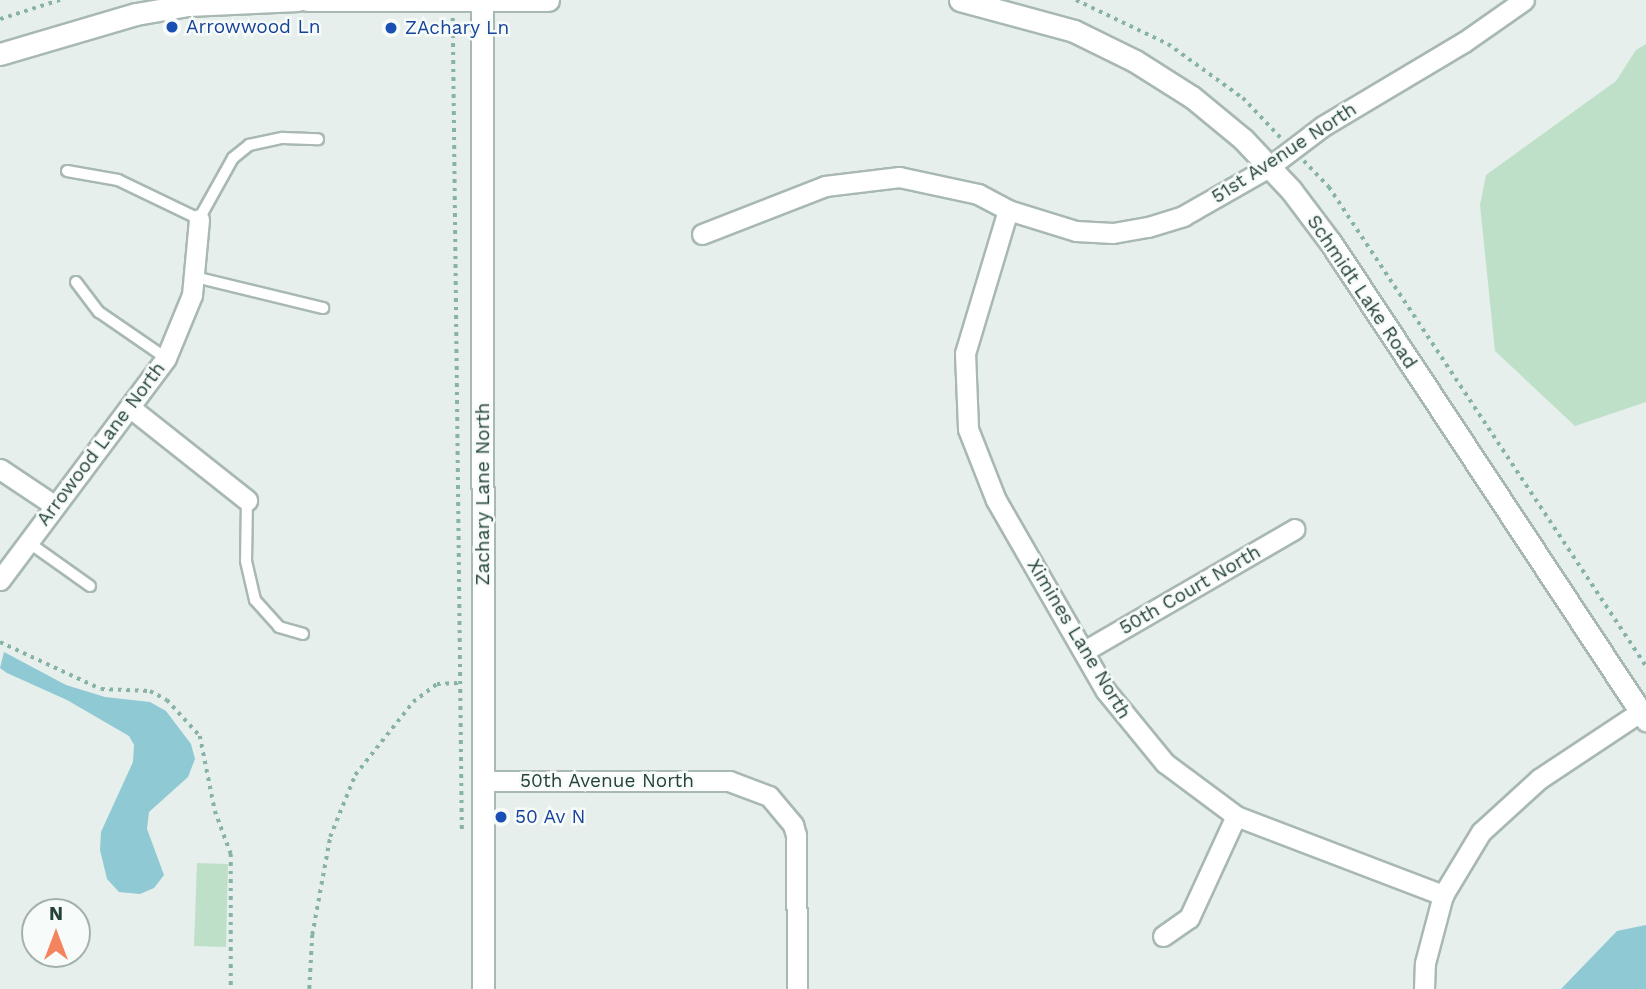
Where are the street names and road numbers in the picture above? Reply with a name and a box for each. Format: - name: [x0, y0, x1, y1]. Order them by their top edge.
- street label: 51st Avenue North: [1207, 97, 1361, 209]
- street label: Schmidt Lake Road: [1302, 211, 1422, 373]
- street label: Arrowood Lane North: [32, 358, 170, 530]
- street label: Zachary Lane North: [472, 402, 494, 586]
- street label: 50th Court North: [1115, 540, 1265, 640]
- street label: Ximines Lane North: [1022, 555, 1136, 723]
- street label: 50th Avenue North: [520, 770, 694, 792]

